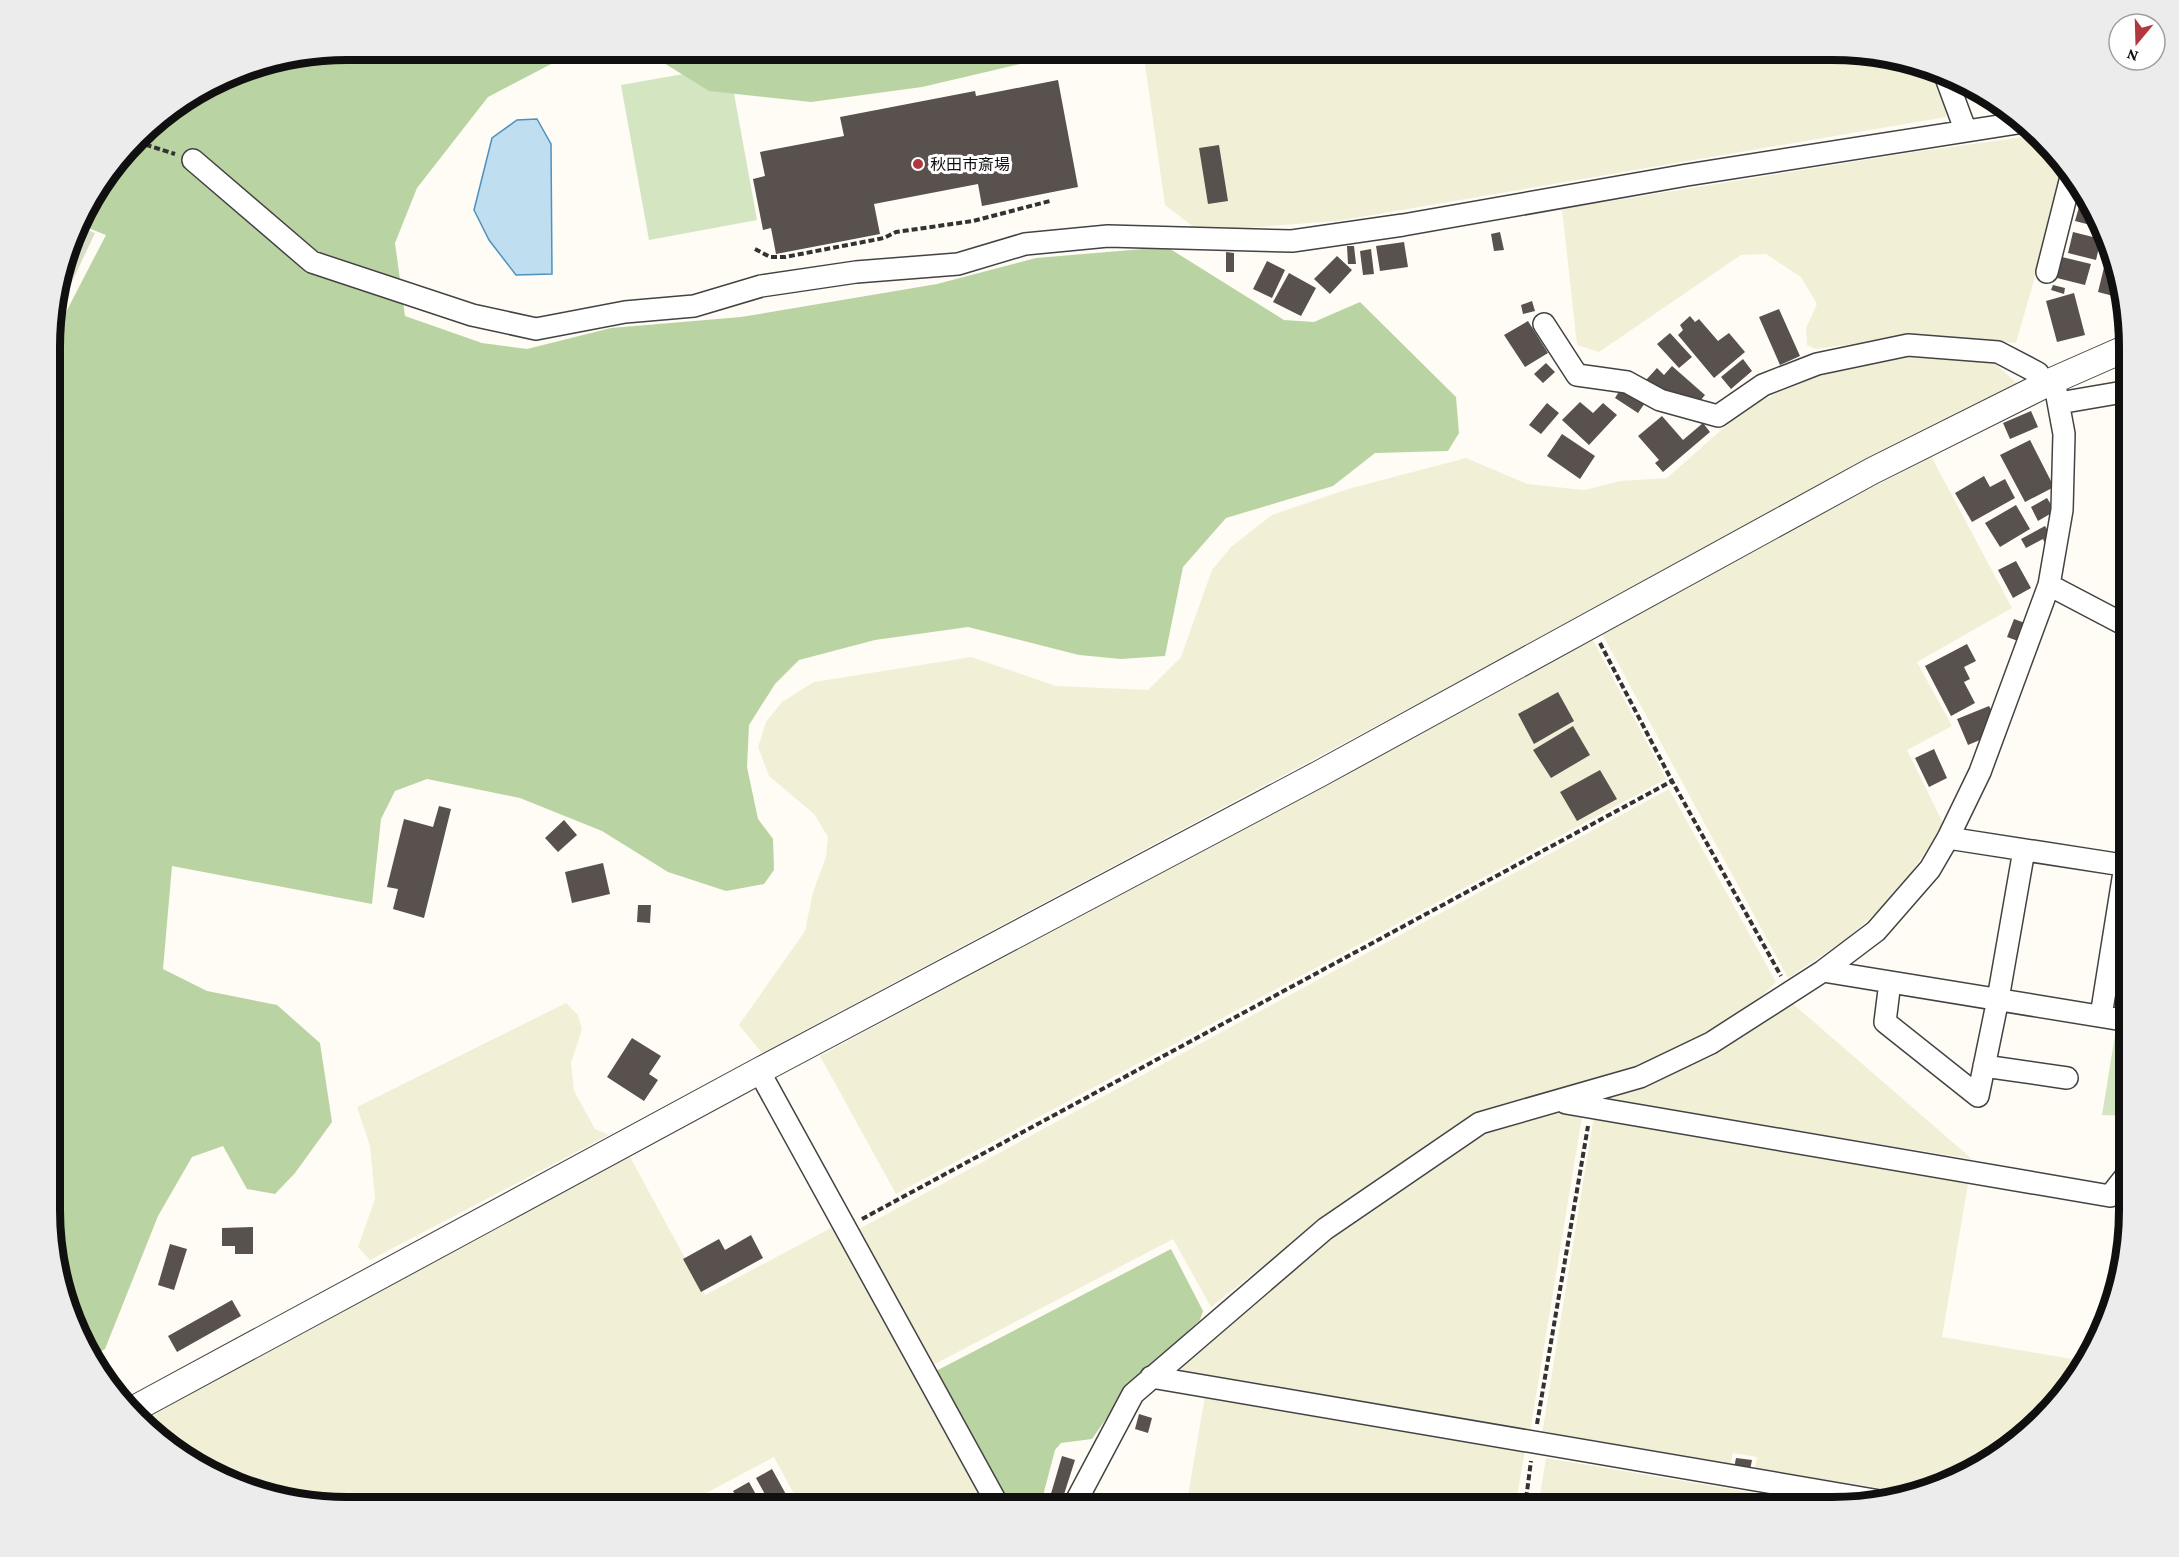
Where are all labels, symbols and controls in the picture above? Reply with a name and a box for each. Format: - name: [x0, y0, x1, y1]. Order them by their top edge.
- north arrow: [2107, 12, 2167, 72]
- text: N: [2124, 46, 2140, 66]
- place label: 秋田市斎場: [930, 156, 1010, 173]
- marker: 秋田市斎場: [911, 157, 925, 171]

